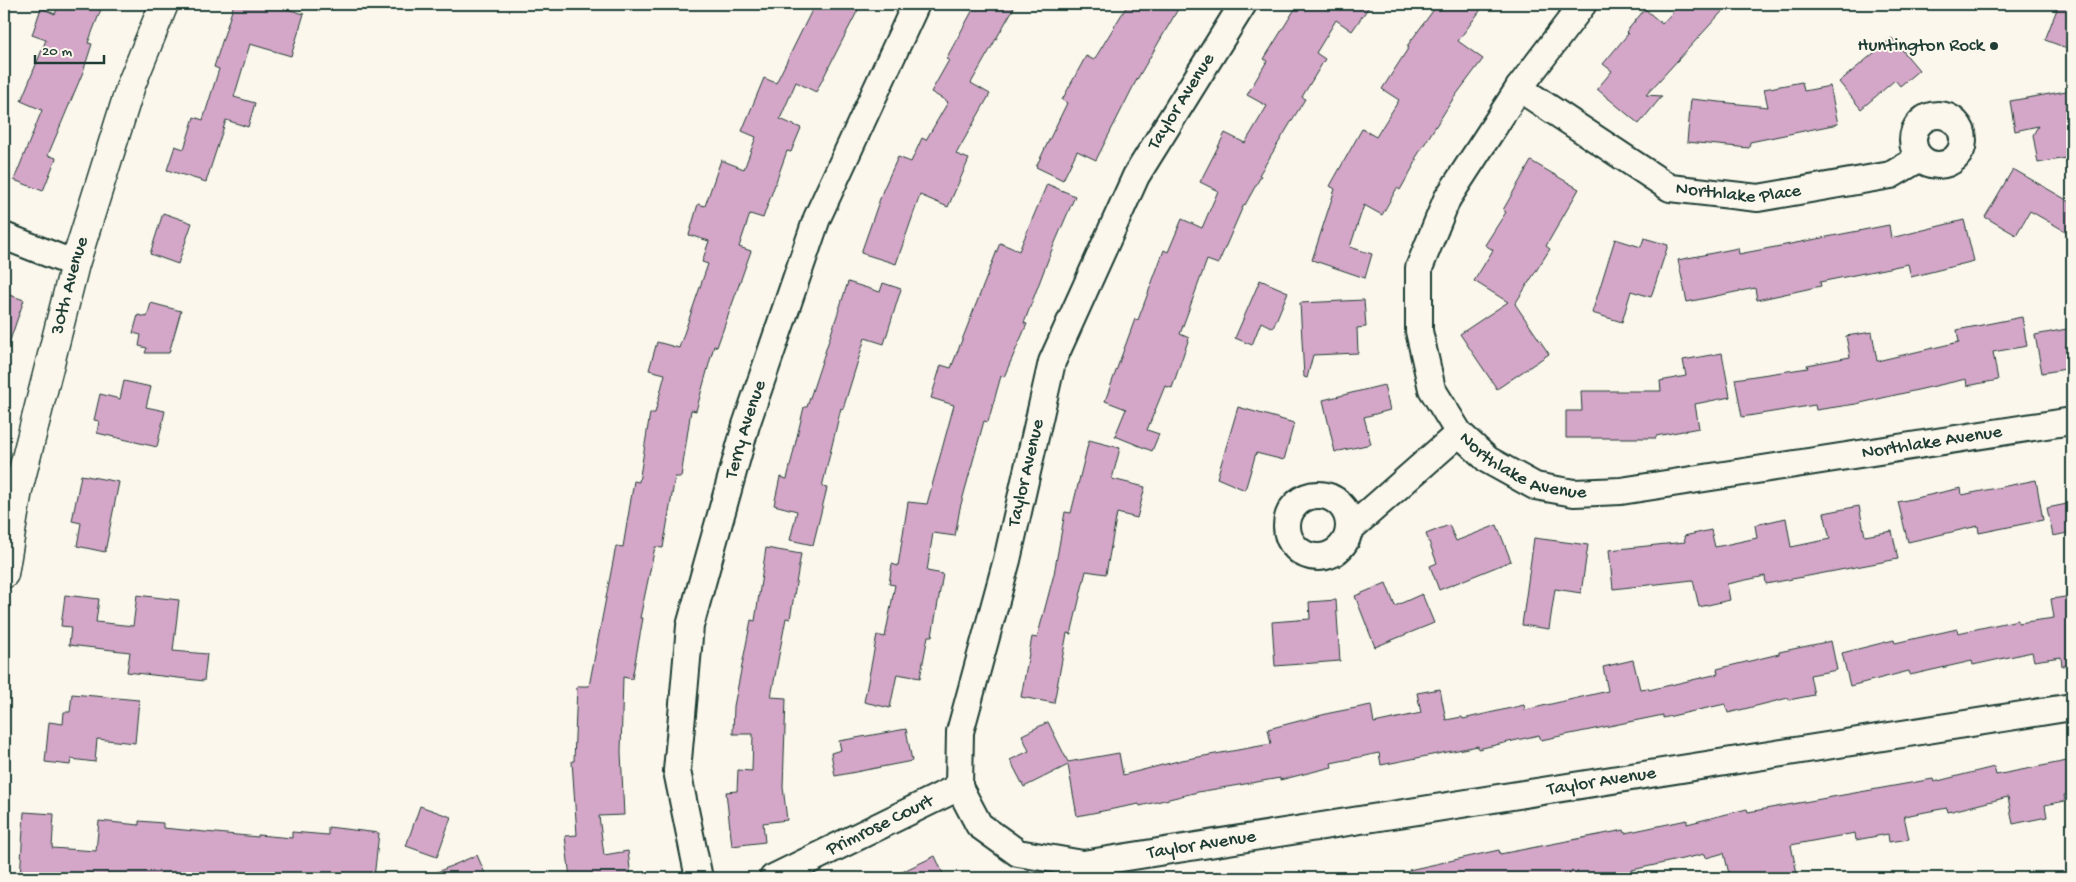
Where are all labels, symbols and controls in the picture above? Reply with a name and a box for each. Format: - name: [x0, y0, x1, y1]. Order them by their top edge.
- scale bar: [35, 32, 104, 64]
- place label: Huntington Rock: [1858, 35, 1986, 58]
- marker: Huntington Rock: [1988, 40, 2000, 52]
- text: 20 m: [42, 43, 72, 61]
- street label: Taylor Avenue: [1143, 49, 1221, 155]
- street label: Northlake Place: [1675, 177, 1803, 210]
- street label: 30th Avenue: [46, 234, 94, 338]
- street label: Terry Avenue: [720, 377, 772, 482]
- street label: Taylor Avenue: [1003, 417, 1051, 530]
- street label: Northlake Avenue: [1860, 420, 2004, 465]
- street label: Northlake Avenue: [1454, 427, 1587, 505]
- street label: Taylor Avenue: [1545, 762, 1658, 802]
- street label: Primrose Court: [822, 789, 939, 862]
- street label: Taylor Avenue: [1145, 825, 1258, 865]

